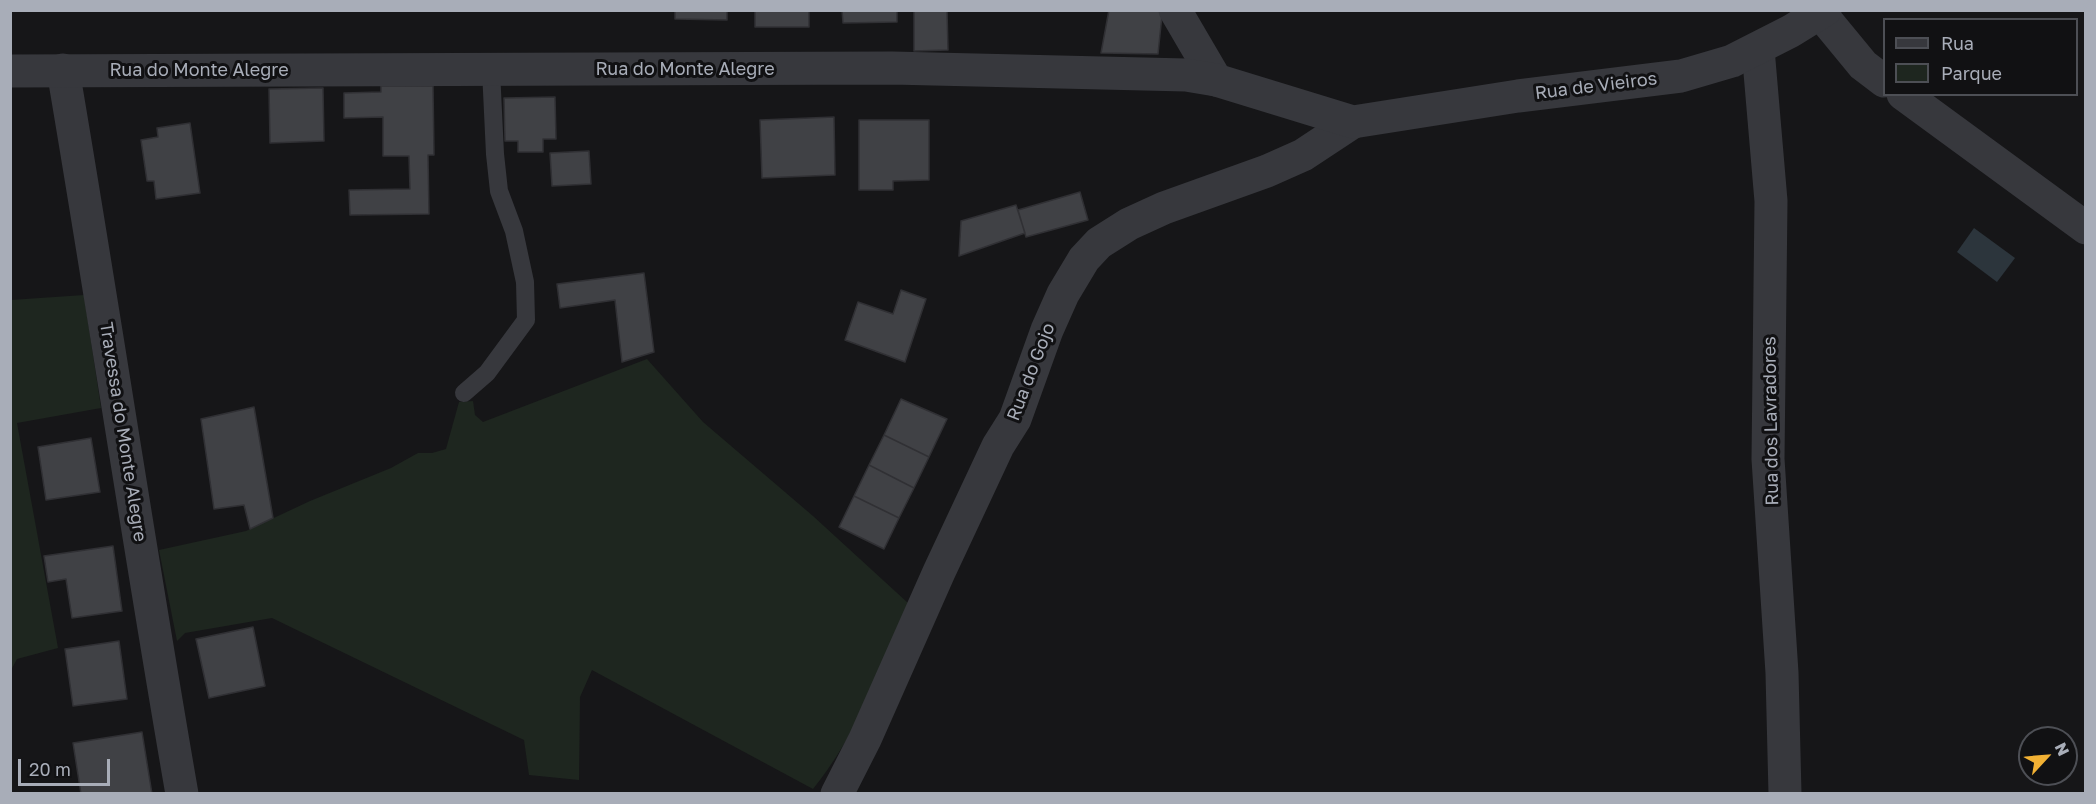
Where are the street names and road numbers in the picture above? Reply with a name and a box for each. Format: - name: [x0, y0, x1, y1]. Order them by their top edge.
- street label: Rua do Monte Alegre: [595, 58, 775, 80]
- street label: Rua do Monte Alegre: [109, 59, 289, 81]
- street label: Rua de Vieiros: [1534, 68, 1658, 104]
- street label: Rua do Gojo: [1002, 320, 1060, 424]
- street label: Travessa do Monte Alegre: [95, 321, 151, 543]
- street label: Rua dos Lavradores: [1759, 336, 1783, 506]

